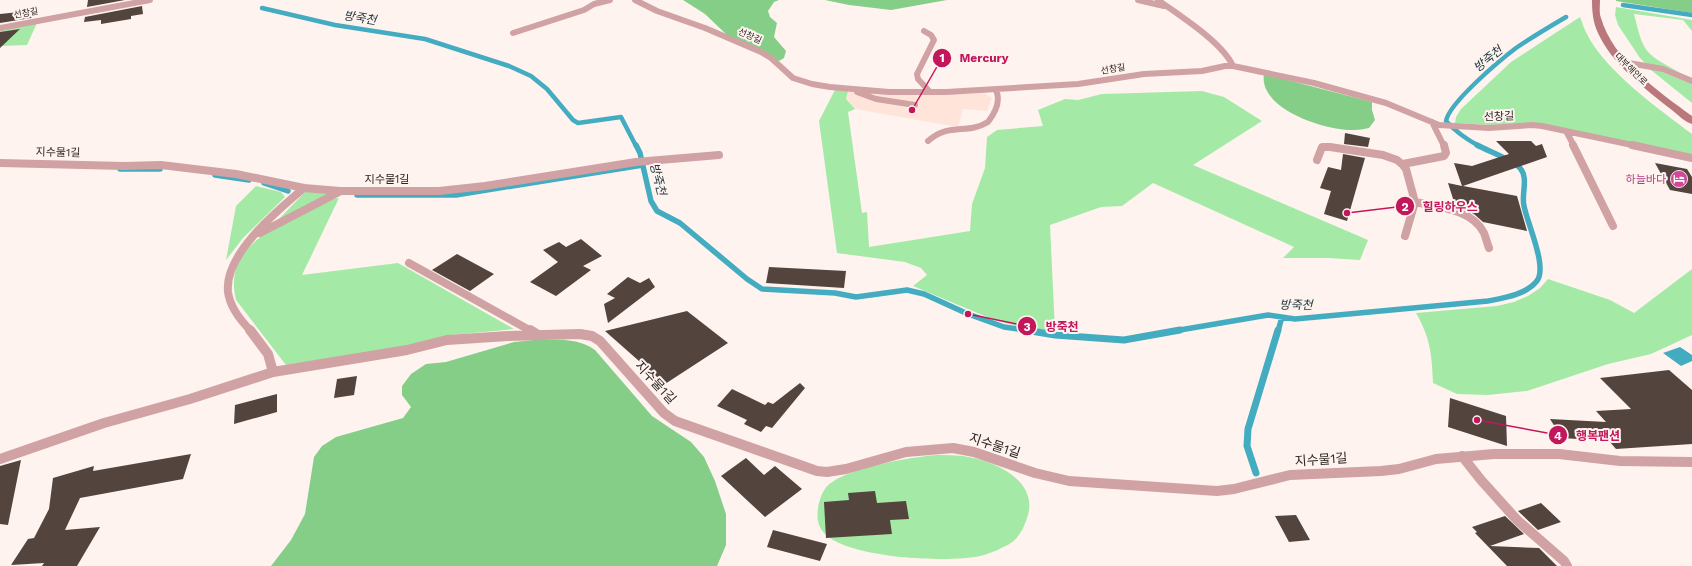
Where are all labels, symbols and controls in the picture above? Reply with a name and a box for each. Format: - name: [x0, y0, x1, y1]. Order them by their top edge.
- street label: 선창길: [13, 6, 39, 20]
- water label: 방죽천: [343, 8, 379, 28]
- street label: 선창길: [737, 26, 763, 46]
- water label: 방죽천: [1471, 42, 1507, 75]
- callout: Mercury: [932, 46, 1017, 70]
- text: 1: [939, 51, 945, 65]
- text: Mercury: [959, 51, 1009, 65]
- street label: 대부해안로: [1613, 51, 1649, 87]
- street label: 선창길: [1100, 62, 1126, 76]
- street label: 선창길: [1484, 109, 1514, 124]
- street label: 지수물1길: [35, 146, 80, 159]
- water label: 방죽천: [647, 161, 669, 199]
- hotel icon: 하늘바다: [1669, 169, 1689, 189]
- street label: 지수물1길: [365, 173, 409, 186]
- place label: 하늘바다: [1626, 173, 1666, 186]
- callout: 힐링하우스: [1395, 194, 1486, 218]
- text: 2: [1401, 200, 1409, 214]
- text: 힐링하우스: [1422, 200, 1478, 214]
- water label: 방죽천: [1279, 298, 1315, 312]
- callout: 방죽천: [1017, 314, 1086, 338]
- text: 3: [1023, 320, 1031, 334]
- text: 방죽천: [1045, 320, 1079, 334]
- street label: 지수물1길: [632, 358, 679, 407]
- callout: 행복팬션: [1548, 423, 1628, 447]
- text: 4: [1554, 429, 1562, 443]
- text: 행복팬션: [1576, 429, 1620, 443]
- street label: 지수물1길: [967, 430, 1022, 461]
- street label: 지수물1길: [1294, 450, 1348, 469]

